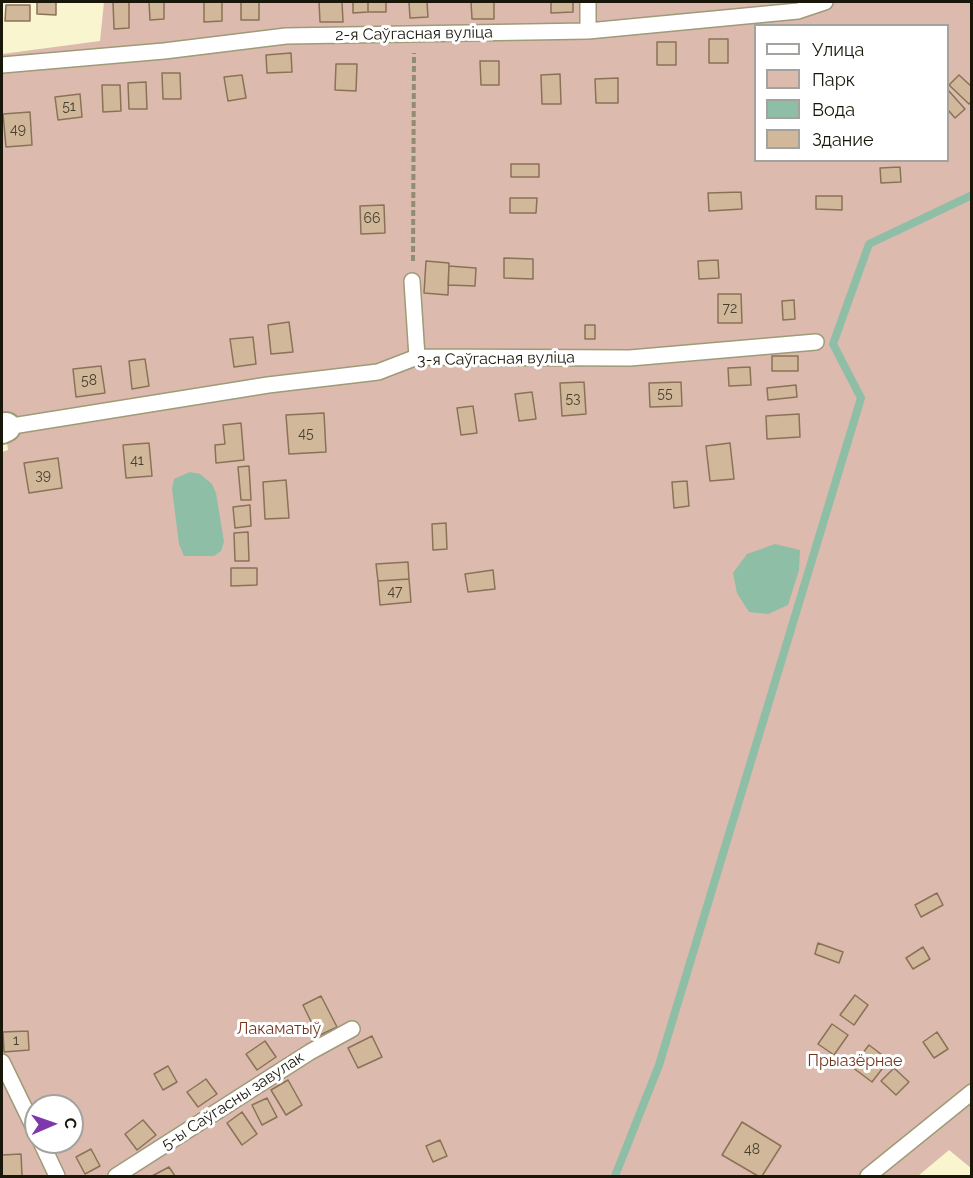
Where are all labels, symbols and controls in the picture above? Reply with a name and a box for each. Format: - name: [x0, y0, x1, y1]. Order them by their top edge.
- street label: 2-я Саўгасная вуліца: [335, 23, 493, 45]
- legend: [754, 24, 949, 162]
- text: Улица: [812, 39, 864, 60]
- text: Парк: [812, 69, 855, 90]
- house number: 51: [62, 99, 76, 115]
- text: Вода: [812, 99, 855, 120]
- house number: 49: [10, 122, 26, 138]
- text: Здание: [812, 129, 874, 150]
- house number: 66: [364, 211, 380, 227]
- house number: 72: [723, 301, 737, 317]
- street label: 3-я Саўгасная вуліца: [417, 348, 575, 370]
- house number: 58: [81, 373, 97, 389]
- house number: 55: [657, 386, 673, 402]
- house number: 53: [565, 391, 581, 407]
- house number: 45: [298, 426, 314, 442]
- house number: 41: [130, 453, 144, 469]
- house number: 39: [35, 468, 51, 484]
- house number: 47: [387, 584, 403, 600]
- park label: Лакаматыў: [237, 1019, 321, 1039]
- house number: 1: [13, 1033, 19, 1049]
- street label: 5-ы Саўгасны завулак: [158, 1048, 308, 1154]
- park label: Прыазёрнае: [808, 1051, 902, 1071]
- north arrow: [24, 1094, 84, 1154]
- text: С: [61, 1118, 80, 1129]
- house number: 48: [744, 1142, 760, 1158]

